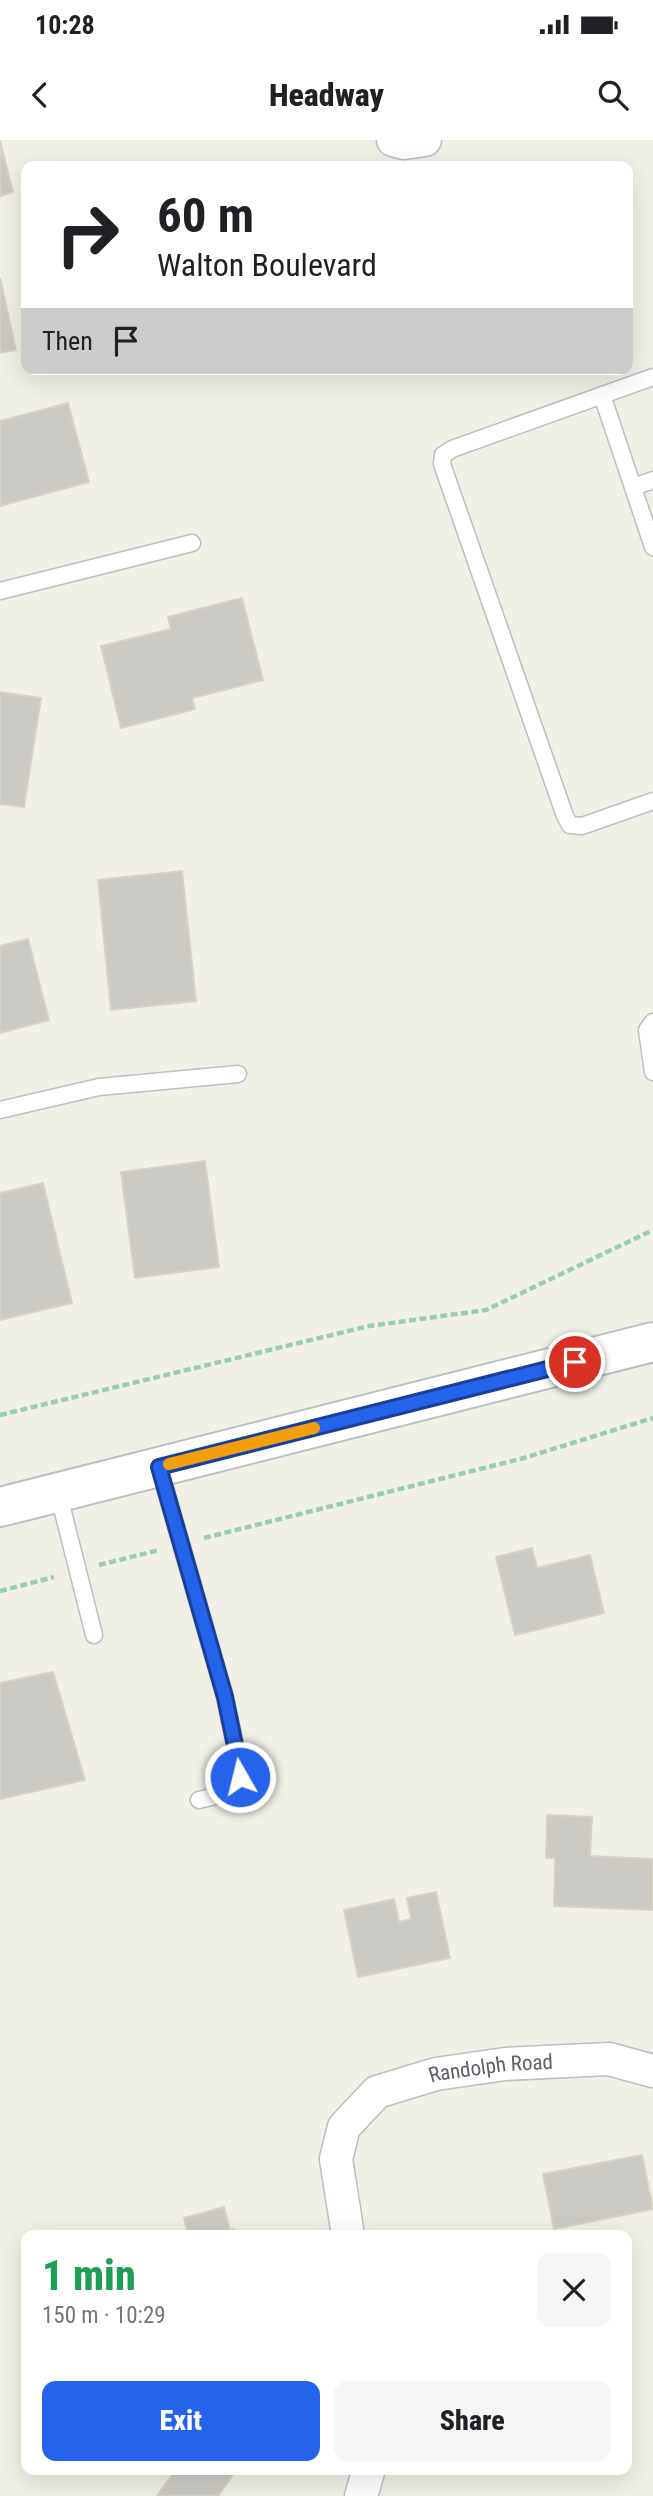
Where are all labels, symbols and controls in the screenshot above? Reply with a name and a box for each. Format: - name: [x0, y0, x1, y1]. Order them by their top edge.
- text: 10:28: [35, 10, 95, 40]
- icon: back: [21, 76, 59, 114]
- text: Headway: [269, 76, 384, 114]
- icon: search: [594, 76, 632, 114]
- text: 60 m: [157, 187, 254, 244]
- icon: right: [42, 189, 133, 280]
- text: Walton Boulevard: [157, 246, 377, 284]
- icon: arrive: [107, 322, 145, 360]
- text: Then: [42, 326, 93, 356]
- pin: [545, 1332, 605, 1392]
- icon: arrive: [556, 1343, 594, 1381]
- position arrow: [203, 1740, 277, 1814]
- street label: Randolph Road: [426, 2050, 553, 2088]
- text: 1 min: [42, 2251, 136, 2300]
- button: close: [537, 2253, 611, 2327]
- text: 150 m · 10:29: [42, 2302, 166, 2329]
- button: Exit: [42, 2381, 320, 2461]
- button: Share: [334, 2381, 611, 2461]

